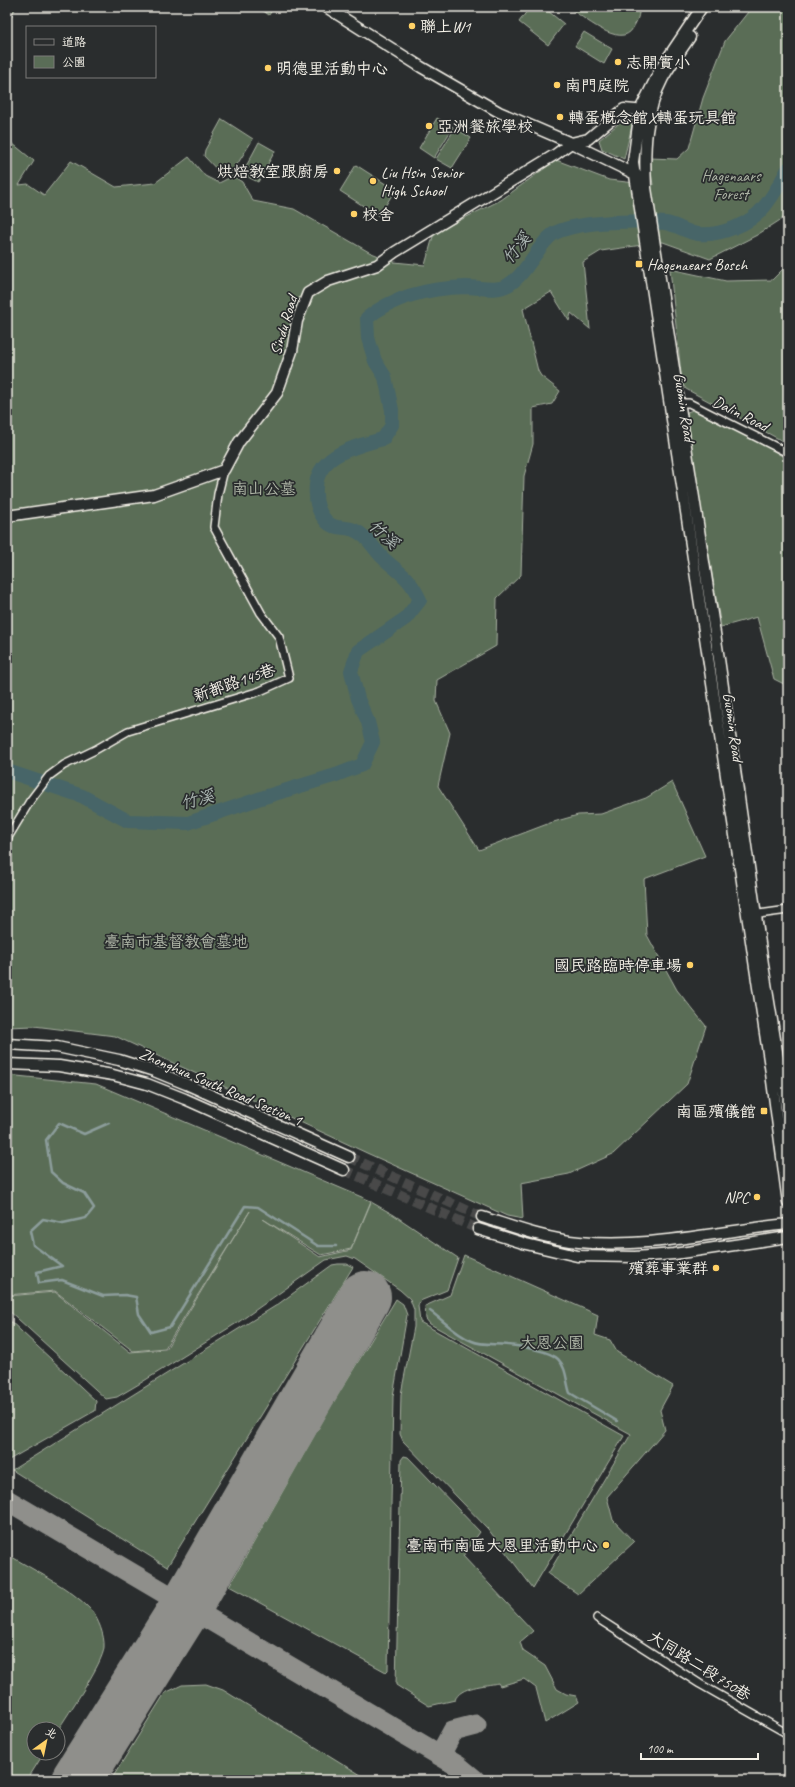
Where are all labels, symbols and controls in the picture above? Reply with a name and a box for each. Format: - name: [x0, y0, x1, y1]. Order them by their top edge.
- place label: 聯上W1: [420, 17, 472, 37]
- marker: 聯上W1: [407, 21, 417, 31]
- legend: [26, 26, 156, 78]
- text: 道路: [62, 34, 86, 50]
- place label: 志開實小: [626, 53, 690, 73]
- text: 公園: [62, 54, 86, 70]
- marker: 志開實小: [613, 57, 623, 67]
- place label: 明德里活動中心: [276, 59, 388, 79]
- marker: 明德里活動中心: [263, 63, 273, 73]
- place label: 南門庭院: [565, 76, 629, 96]
- marker: 南門庭院: [552, 80, 562, 90]
- place label: 轉蛋概念館X轉蛋玩具館: [568, 108, 736, 128]
- marker: 轉蛋概念館X轉蛋玩具館: [555, 112, 565, 122]
- place label: 亞洲餐旅學校: [437, 117, 533, 137]
- marker: 亞洲餐旅學校: [424, 121, 434, 131]
- place label: 烘焙教室跟廚房: [217, 162, 329, 182]
- place label: Liu Hsin Senior High School: [381, 163, 465, 201]
- marker: 烘焙教室跟廚房: [332, 166, 342, 176]
- park label: Hagenaars Forest: [702, 166, 762, 204]
- marker: Liu Hsin Senior High School: [368, 176, 378, 186]
- place label: 校舍: [362, 205, 394, 225]
- marker: 校舍: [349, 209, 359, 219]
- water label: 竹溪: [498, 228, 536, 268]
- place label: Hagenaears Bosch: [647, 255, 749, 275]
- marker: Hagenaears Bosch: [634, 259, 644, 269]
- street label: Sindu Road: [265, 290, 303, 358]
- street label: Guomin Road: [669, 371, 700, 446]
- street label: Dalin Road: [709, 391, 774, 438]
- park label: 南山公墓: [232, 479, 296, 499]
- water label: 竹溪: [364, 515, 404, 554]
- street label: 新都路145巷: [191, 660, 278, 706]
- street label: Guomin Road: [718, 691, 748, 765]
- water label: 竹溪: [178, 785, 217, 814]
- park label: 臺南市基督教會墓地: [104, 932, 248, 952]
- place label: 國民路臨時停車場: [554, 956, 682, 976]
- marker: 國民路臨時停車場: [685, 960, 695, 970]
- street label: Zhonghua South Road Section 1: [136, 1044, 306, 1131]
- place label: 南區殯儀館: [676, 1102, 756, 1122]
- marker: 南區殯儀館: [759, 1106, 769, 1116]
- place label: NPC: [724, 1188, 751, 1208]
- marker: NPC: [752, 1192, 762, 1202]
- place label: 殯葬事業群: [628, 1259, 708, 1279]
- marker: 殯葬事業群: [711, 1263, 721, 1273]
- park label: 大恩公園: [520, 1333, 584, 1353]
- place label: 臺南市南區大恩里活動中心: [406, 1536, 598, 1556]
- marker: 臺南市南區大恩里活動中心: [601, 1540, 611, 1550]
- street label: 大同路二段750巷: [644, 1626, 755, 1705]
- north arrow: [26, 1721, 66, 1761]
- text: 北: [43, 1724, 60, 1741]
- scale bar: [641, 1735, 758, 1761]
- text: 100 m: [647, 1741, 674, 1757]

